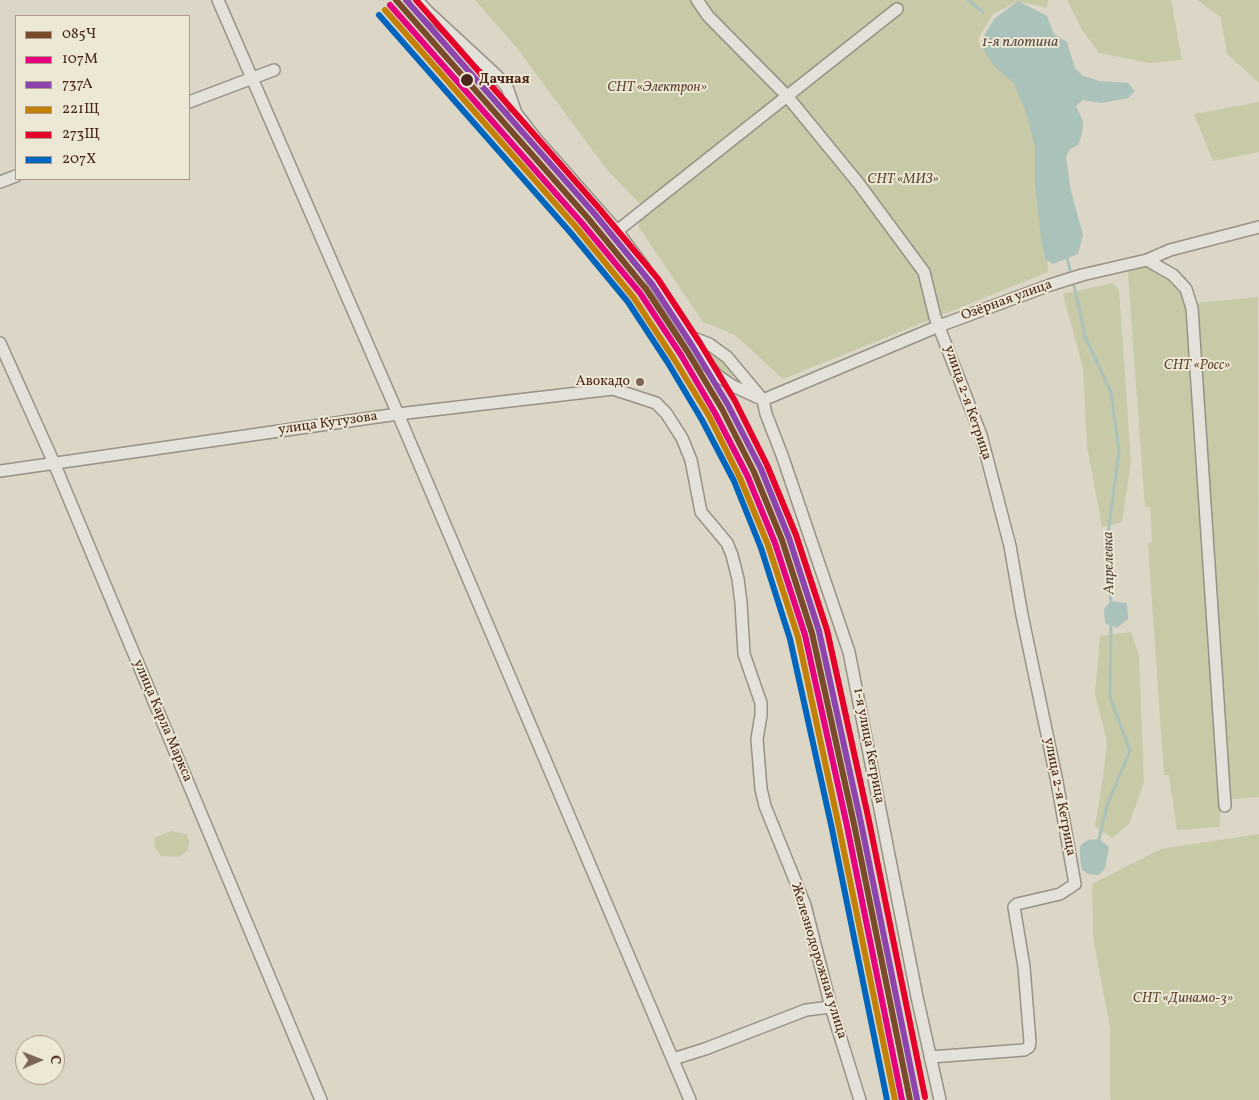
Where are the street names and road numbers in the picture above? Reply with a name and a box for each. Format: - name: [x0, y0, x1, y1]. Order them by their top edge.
- street label: Озёрная улица: [959, 277, 1055, 325]
- street label: улица 2-я Кетрица: [940, 344, 994, 462]
- street label: улица Кутузова: [277, 409, 379, 439]
- street label: улица Карла Маркса: [129, 657, 195, 785]
- street label: 1-я улица Кетрица: [849, 687, 887, 805]
- street label: улица 2-я Кетрица: [1039, 737, 1079, 857]
- street label: Железнодорожная улица: [786, 881, 850, 1041]

